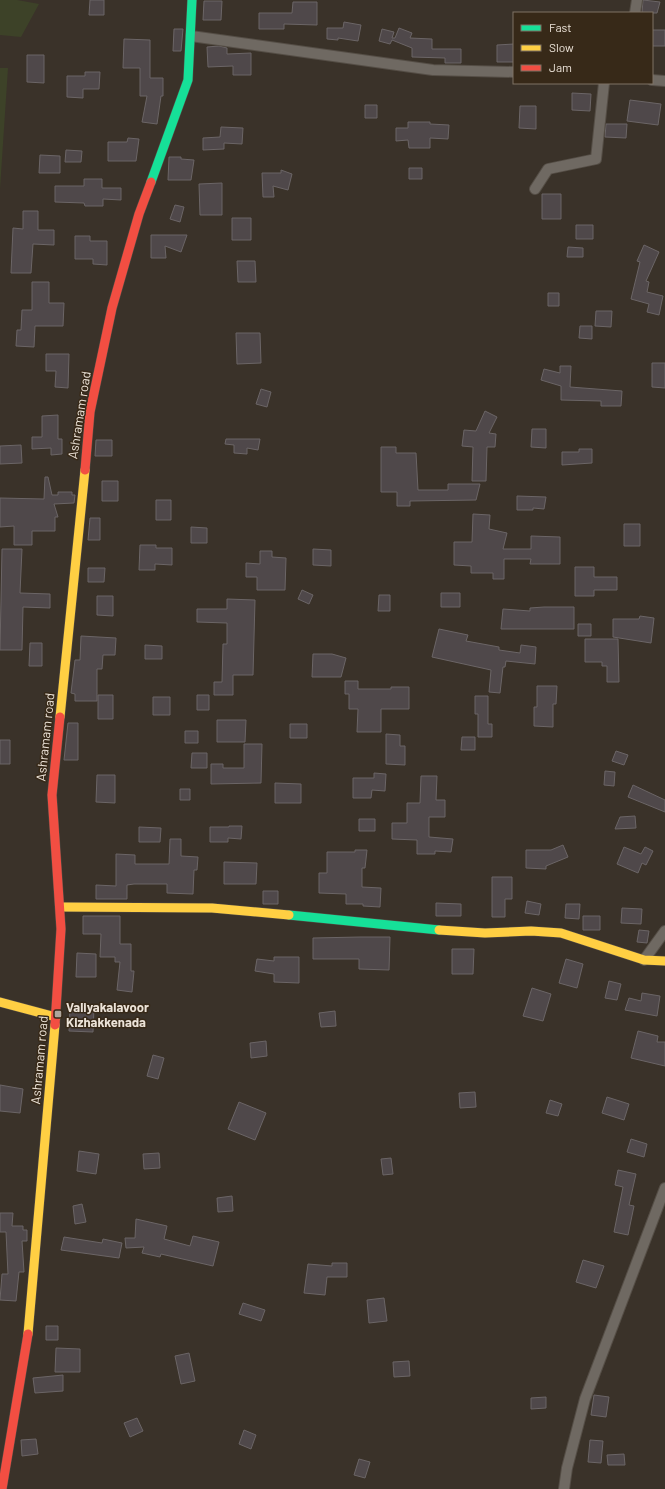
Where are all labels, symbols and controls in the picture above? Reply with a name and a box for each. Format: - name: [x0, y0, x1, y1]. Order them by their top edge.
- legend: [513, 12, 653, 84]
- text: Fast: [549, 20, 572, 34]
- text: Slow: [549, 40, 574, 54]
- text: Jam: [549, 60, 572, 74]
- street label: Ashramam road: [64, 370, 94, 460]
- street label: Ashramam road: [32, 692, 58, 782]
- place label: Valiyakalavoor Kizhakkenada: [66, 999, 149, 1030]
- marker: Valiyakalavoor Kizhakkenada: [53, 1009, 63, 1019]
- street label: Ashramam road: [27, 1015, 51, 1105]

